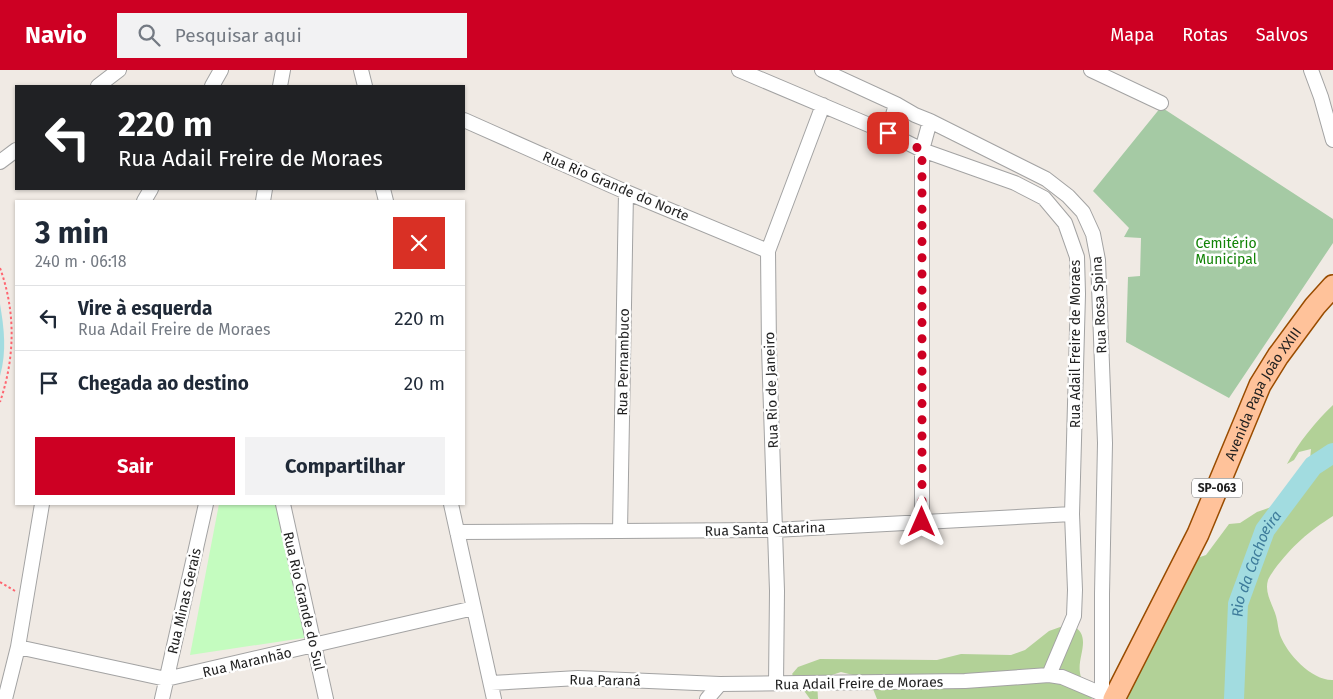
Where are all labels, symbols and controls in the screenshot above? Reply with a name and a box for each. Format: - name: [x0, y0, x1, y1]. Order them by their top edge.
- search box: [117, 13, 467, 58]
- text: Navio: [25, 21, 87, 49]
- icon: search: [135, 21, 163, 49]
- text: Pesquisar aqui: [175, 24, 302, 47]
- text: Mapa: [1110, 24, 1154, 46]
- text: Rotas: [1182, 24, 1228, 46]
- text: Salvos: [1256, 24, 1308, 46]
- text: 220 m: [118, 103, 213, 145]
- icon: left: [35, 105, 100, 170]
- pin: [867, 112, 909, 154]
- icon: arrive: [874, 119, 902, 147]
- text: Rua Adail Freire de Moraes: [118, 145, 383, 172]
- street label: Rua Rio Grande do Norte: [540, 148, 692, 225]
- text: 3 min: [35, 215, 109, 251]
- button: close: [393, 217, 445, 269]
- park label: Cemitério Municipal: [1195, 235, 1257, 268]
- text: 240 m · 06:18: [35, 252, 127, 271]
- street label: Rua Rosa Spina: [1088, 256, 1111, 354]
- street label: Rua Adail Freire de Moraes: [1067, 259, 1084, 428]
- text: Vire à esquerda: [78, 297, 212, 320]
- icon: left: [35, 304, 63, 332]
- text: 220 m: [394, 307, 445, 330]
- street label: Rua Pernambuco: [614, 308, 633, 416]
- text: Rua Adail Freire de Moraes: [78, 320, 271, 339]
- street label: Avenida Papa João XXIII: [1222, 324, 1305, 463]
- street label: Rua Rio de Janeiro: [761, 331, 782, 449]
- icon: arrive: [35, 369, 63, 397]
- text: Chegada ao destino: [78, 372, 249, 395]
- text: 20 m: [404, 372, 445, 395]
- button: Sair: [35, 437, 235, 495]
- button: Compartilhar: [245, 437, 445, 495]
- road number: SP-063: [1192, 478, 1242, 498]
- position arrow: [895, 495, 947, 547]
- water label: Rio da Cachoeira: [1228, 507, 1285, 617]
- street label: Rua Santa Catarina: [704, 519, 826, 540]
- street label: Rua Rio Grande do Sul: [279, 530, 328, 672]
- street label: Rua Minas Gerais: [164, 546, 205, 656]
- street label: Rua Maranhão: [201, 644, 293, 681]
- street label: Rua Paraná: [569, 671, 641, 690]
- street label: Rua Adail Freire de Moraes: [775, 674, 944, 693]

